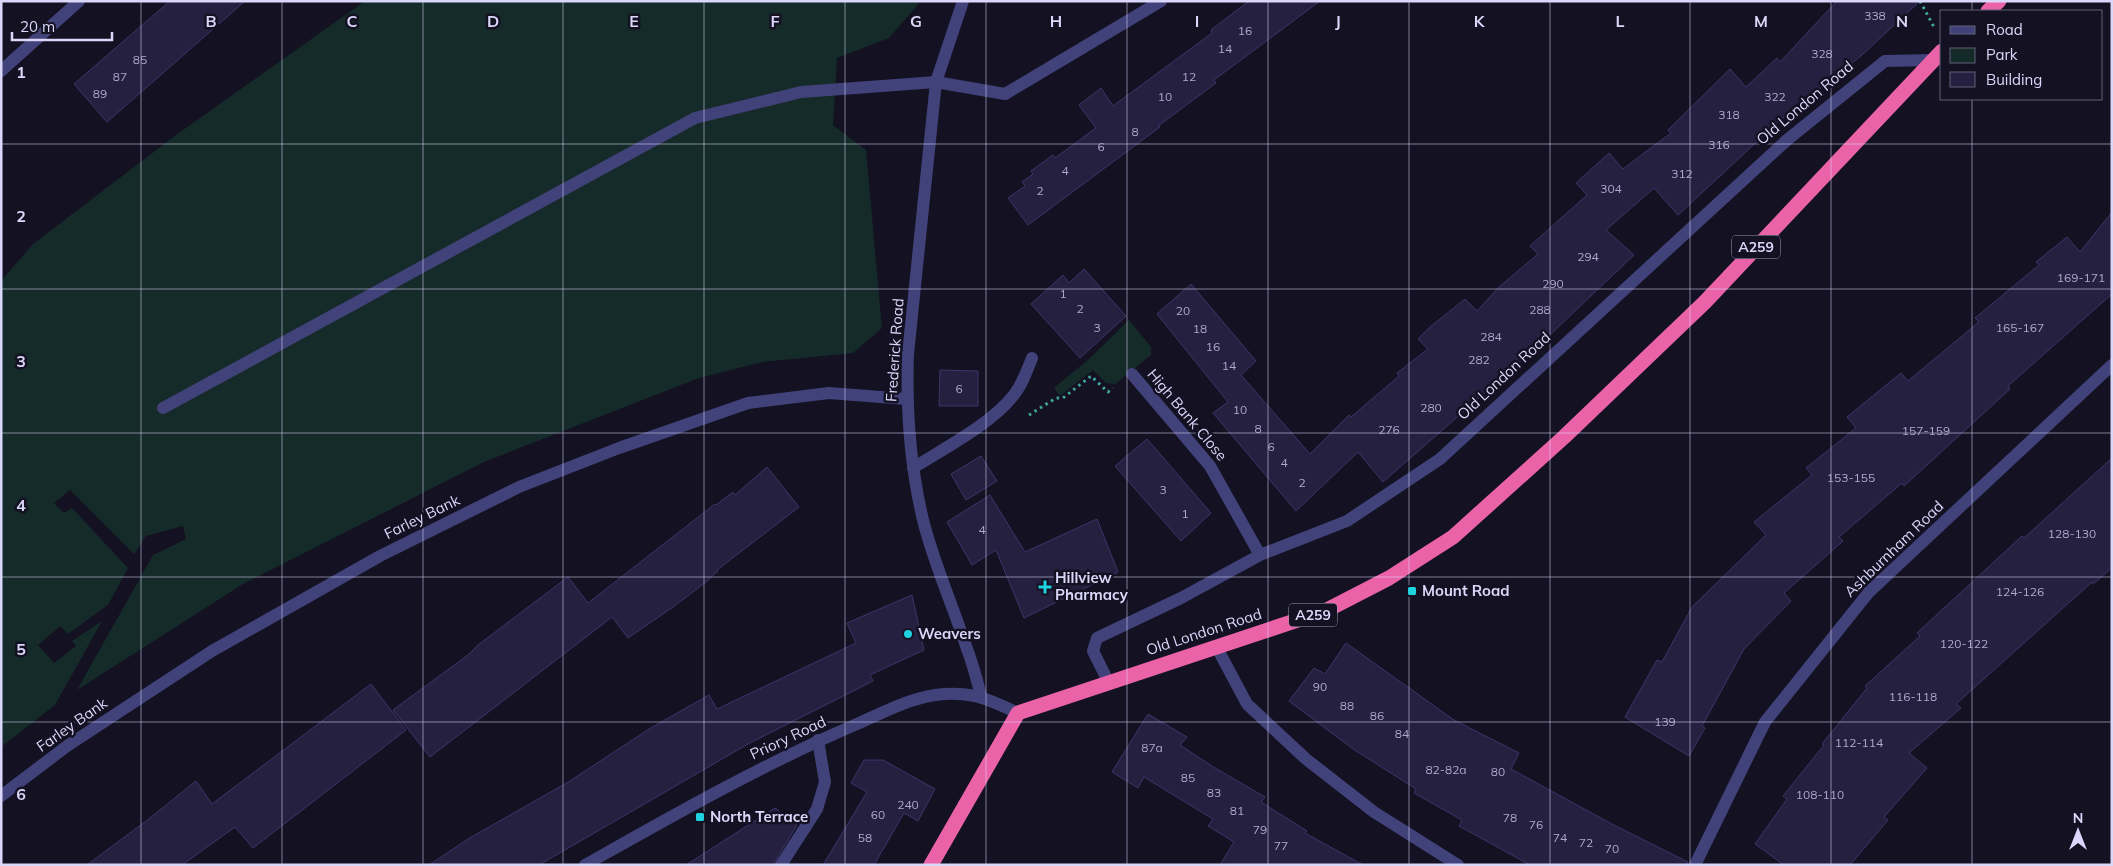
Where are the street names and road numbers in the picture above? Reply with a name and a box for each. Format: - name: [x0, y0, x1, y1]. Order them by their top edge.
- street label: Old London Road: [1752, 57, 1857, 149]
- road number: A259: [1732, 236, 1780, 258]
- street label: Frederick Road: [881, 298, 908, 402]
- street label: Old London Road: [1453, 328, 1554, 424]
- street label: High Bank Close: [1143, 365, 1231, 465]
- street label: Farley Bank: [381, 490, 463, 543]
- street label: Ashburnham Road: [1840, 496, 1947, 601]
- street label: Old London Road: [1144, 604, 1264, 659]
- road number: A259: [1289, 604, 1337, 626]
- street label: Farley Bank: [33, 693, 111, 756]
- street label: Priory Road: [747, 712, 829, 763]

